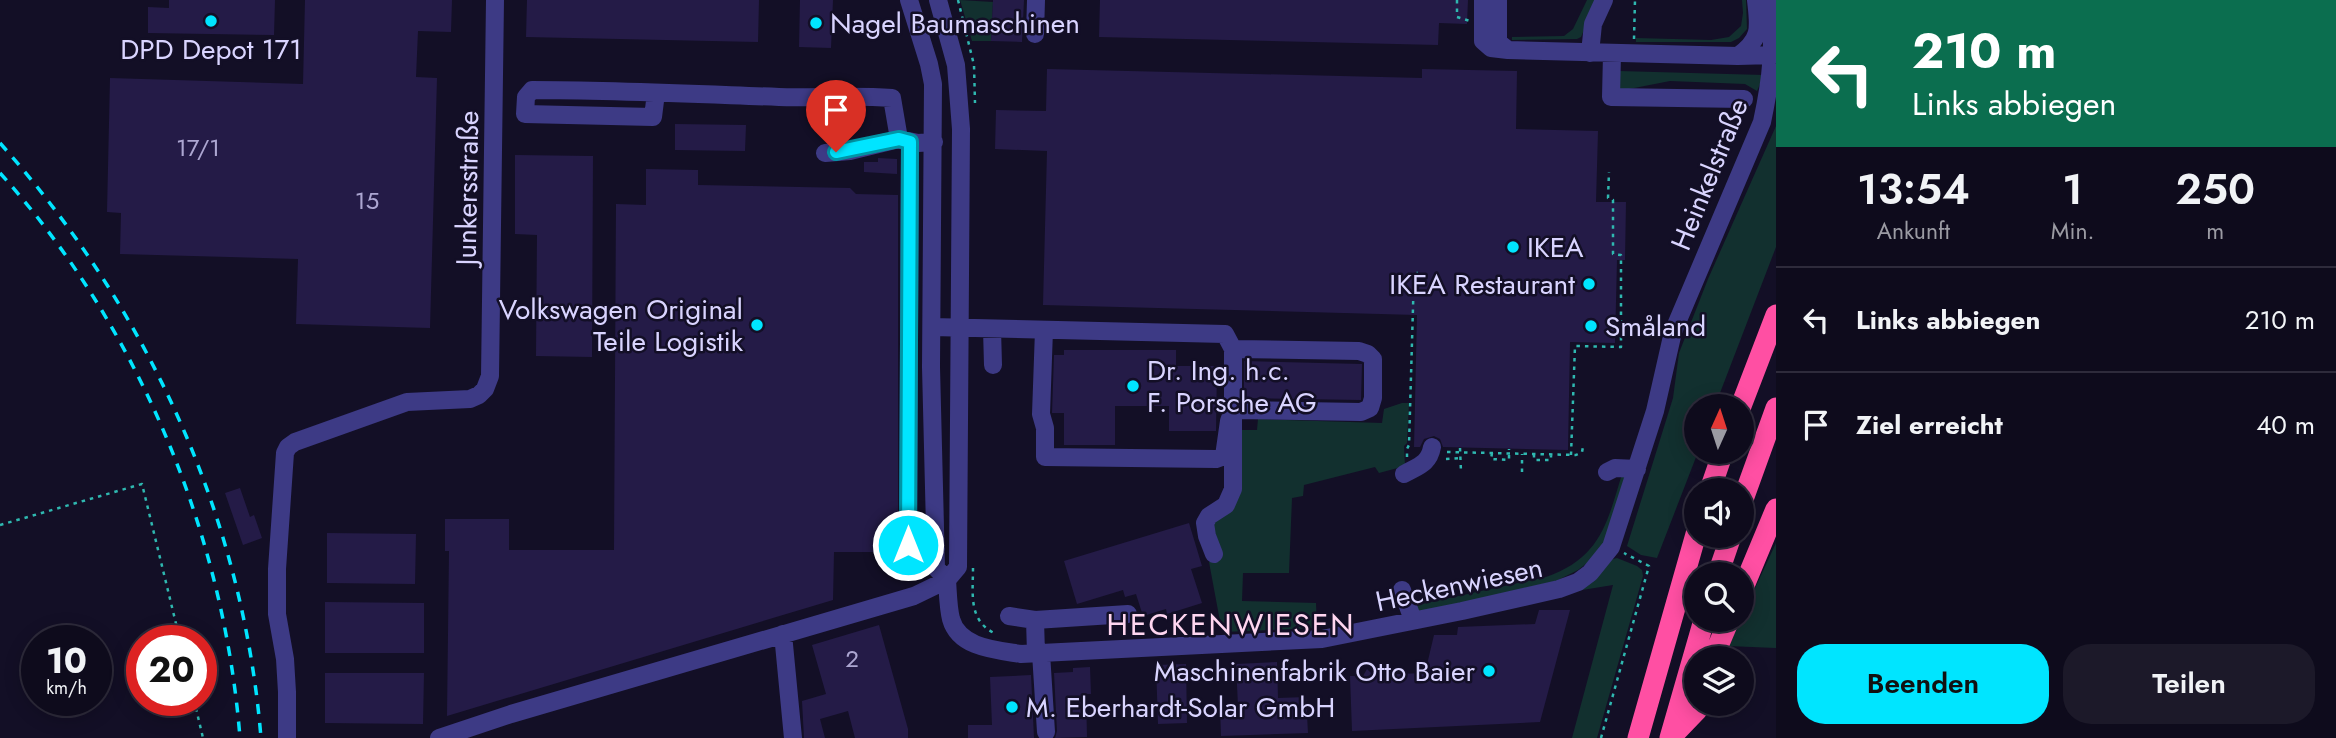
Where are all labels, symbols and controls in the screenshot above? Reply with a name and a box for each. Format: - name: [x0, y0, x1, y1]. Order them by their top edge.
- place label: Nagel Baumaschinen: [830, 3, 1080, 44]
- marker: DPD Depot 171: [203, 13, 219, 29]
- marker: Nagel Baumaschinen: [808, 15, 824, 31]
- text: 210 m: [1912, 16, 2056, 86]
- icon: left: [1797, 28, 1888, 119]
- place label: DPD Depot 171: [120, 29, 302, 70]
- pin: [806, 80, 866, 152]
- text: Links abbiegen: [1912, 81, 2116, 127]
- icon: arrive: [817, 91, 855, 129]
- street label: Heinkelstraße: [1660, 92, 1759, 256]
- street label: Junkersstraße: [446, 110, 489, 270]
- house number: 17/1: [176, 130, 220, 165]
- text: 13:54: [1857, 159, 1970, 220]
- text: 1: [2062, 159, 2083, 220]
- text: 250: [2175, 159, 2255, 220]
- house number: 15: [355, 183, 379, 218]
- text: Ankunft: [1877, 214, 1950, 248]
- text: Min.: [2051, 214, 2094, 248]
- text: m: [2206, 214, 2224, 248]
- place label: IKEA: [1527, 227, 1584, 268]
- marker: IKEA: [1505, 239, 1521, 255]
- place label: IKEA Restaurant: [1389, 264, 1575, 305]
- marker: IKEA Restaurant: [1581, 276, 1597, 292]
- place label: Volkswagen Original Teile Logistik: [499, 289, 744, 362]
- icon: left: [1797, 301, 1835, 339]
- text: Links abbiegen: [1856, 301, 2040, 339]
- text: 210 m: [2245, 301, 2315, 339]
- place label: Småland: [1605, 306, 1706, 347]
- marker: Volkswagen Original Teile Logistik: [749, 317, 765, 333]
- marker: Småland: [1583, 318, 1599, 334]
- place label: Dr. Ing. h.c. F. Porsche AG: [1147, 350, 1317, 423]
- marker: Dr. Ing. h.c. F. Porsche AG: [1125, 378, 1141, 394]
- north arrow: [1684, 394, 1754, 464]
- map controls: [1684, 394, 1754, 716]
- icon: arrive: [1797, 406, 1835, 444]
- text: Ziel erreicht: [1856, 406, 2003, 444]
- text: 40 m: [2256, 406, 2315, 444]
- button: sound: [1684, 478, 1754, 548]
- position arrow: [871, 508, 945, 582]
- street label: Heckenwiesen: [1372, 547, 1546, 622]
- button: search: [1684, 562, 1754, 632]
- district label: HECKENWIESEN: [1107, 603, 1355, 646]
- speed limit sign: 20: [126, 625, 217, 716]
- text: 10: [46, 636, 87, 686]
- house number: 2: [845, 641, 859, 676]
- button: Beenden: [1797, 644, 2049, 724]
- button: Teilen: [2063, 644, 2315, 724]
- button: layers: [1684, 646, 1754, 716]
- place label: Maschinenfabrik Otto Baier: [1154, 651, 1475, 692]
- marker: Maschinenfabrik Otto Baier: [1481, 663, 1497, 679]
- text: km/h: [46, 675, 87, 701]
- place label: M. Eberhardt-Solar GmbH: [1026, 687, 1335, 728]
- marker: M. Eberhardt-Solar GmbH: [1004, 699, 1020, 715]

